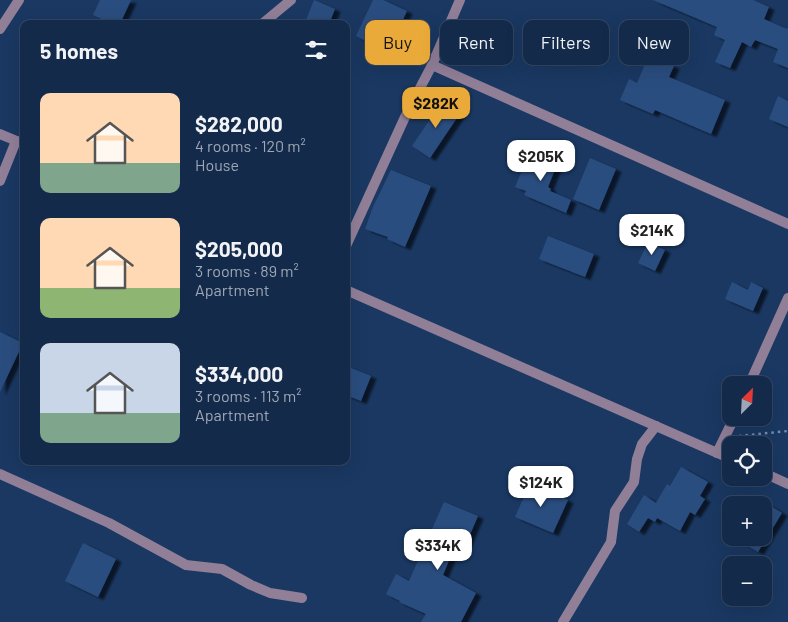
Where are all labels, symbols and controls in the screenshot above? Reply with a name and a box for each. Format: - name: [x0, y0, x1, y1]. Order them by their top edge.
- chip: Buy: [365, 20, 430, 65]
- chip: Rent: [440, 20, 513, 65]
- chip: Filters: [523, 20, 609, 65]
- chip: New: [619, 20, 689, 65]
- icon: filters: [302, 36, 330, 64]
- text: 5 homes: [40, 38, 118, 63]
- pin: $282K: [401, 86, 471, 129]
- text: $282K: [413, 93, 459, 112]
- text: $282,000: [195, 111, 283, 136]
- icon: home: [80, 113, 140, 173]
- text: 4 rooms · 120 m²: [195, 136, 306, 155]
- pin: $205K: [506, 140, 576, 182]
- text: $205K: [518, 146, 564, 165]
- text: House: [195, 155, 239, 174]
- pin: $214K: [617, 214, 687, 256]
- text: $214K: [630, 220, 674, 239]
- text: $205,000: [195, 236, 283, 261]
- icon: home: [80, 238, 140, 298]
- text: 3 rooms · 89 m²: [195, 261, 299, 280]
- text: Apartment: [195, 280, 270, 299]
- text: $334,000: [195, 361, 283, 386]
- icon: home: [80, 363, 140, 423]
- north arrow: [722, 376, 772, 426]
- map controls: [722, 376, 772, 606]
- text: 3 rooms · 113 m²: [195, 386, 301, 405]
- text: Apartment: [195, 405, 270, 424]
- button: locate: [722, 436, 772, 486]
- pin: $124K: [506, 466, 576, 508]
- text: $124K: [519, 472, 563, 491]
- button: +: [722, 496, 772, 546]
- pin: $334K: [403, 528, 473, 571]
- text: $334K: [415, 535, 461, 554]
- button: −: [722, 556, 772, 606]

